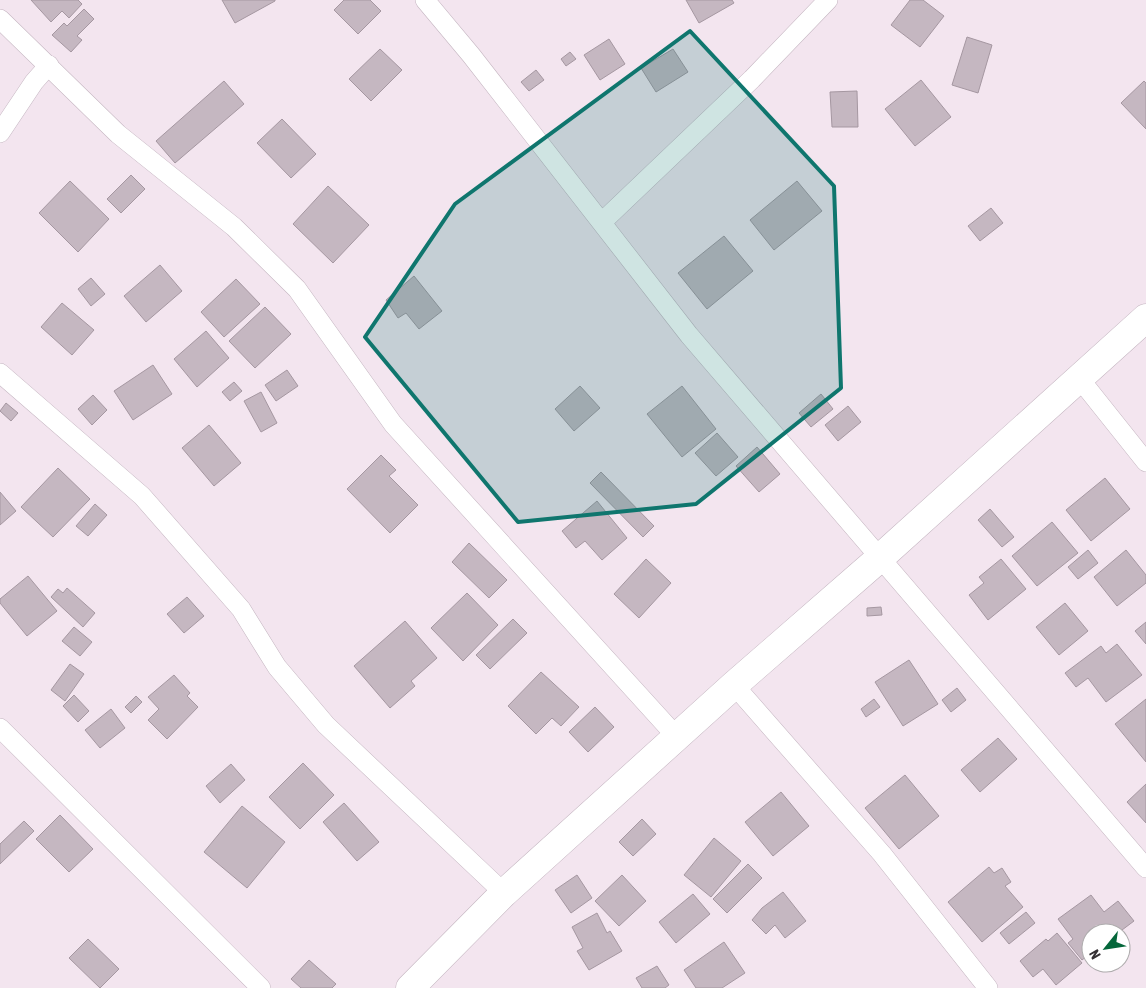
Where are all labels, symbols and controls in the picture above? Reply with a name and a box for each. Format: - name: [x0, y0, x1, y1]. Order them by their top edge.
- north arrow: [1081, 923, 1131, 973]
- text: N: [1086, 947, 1104, 962]

